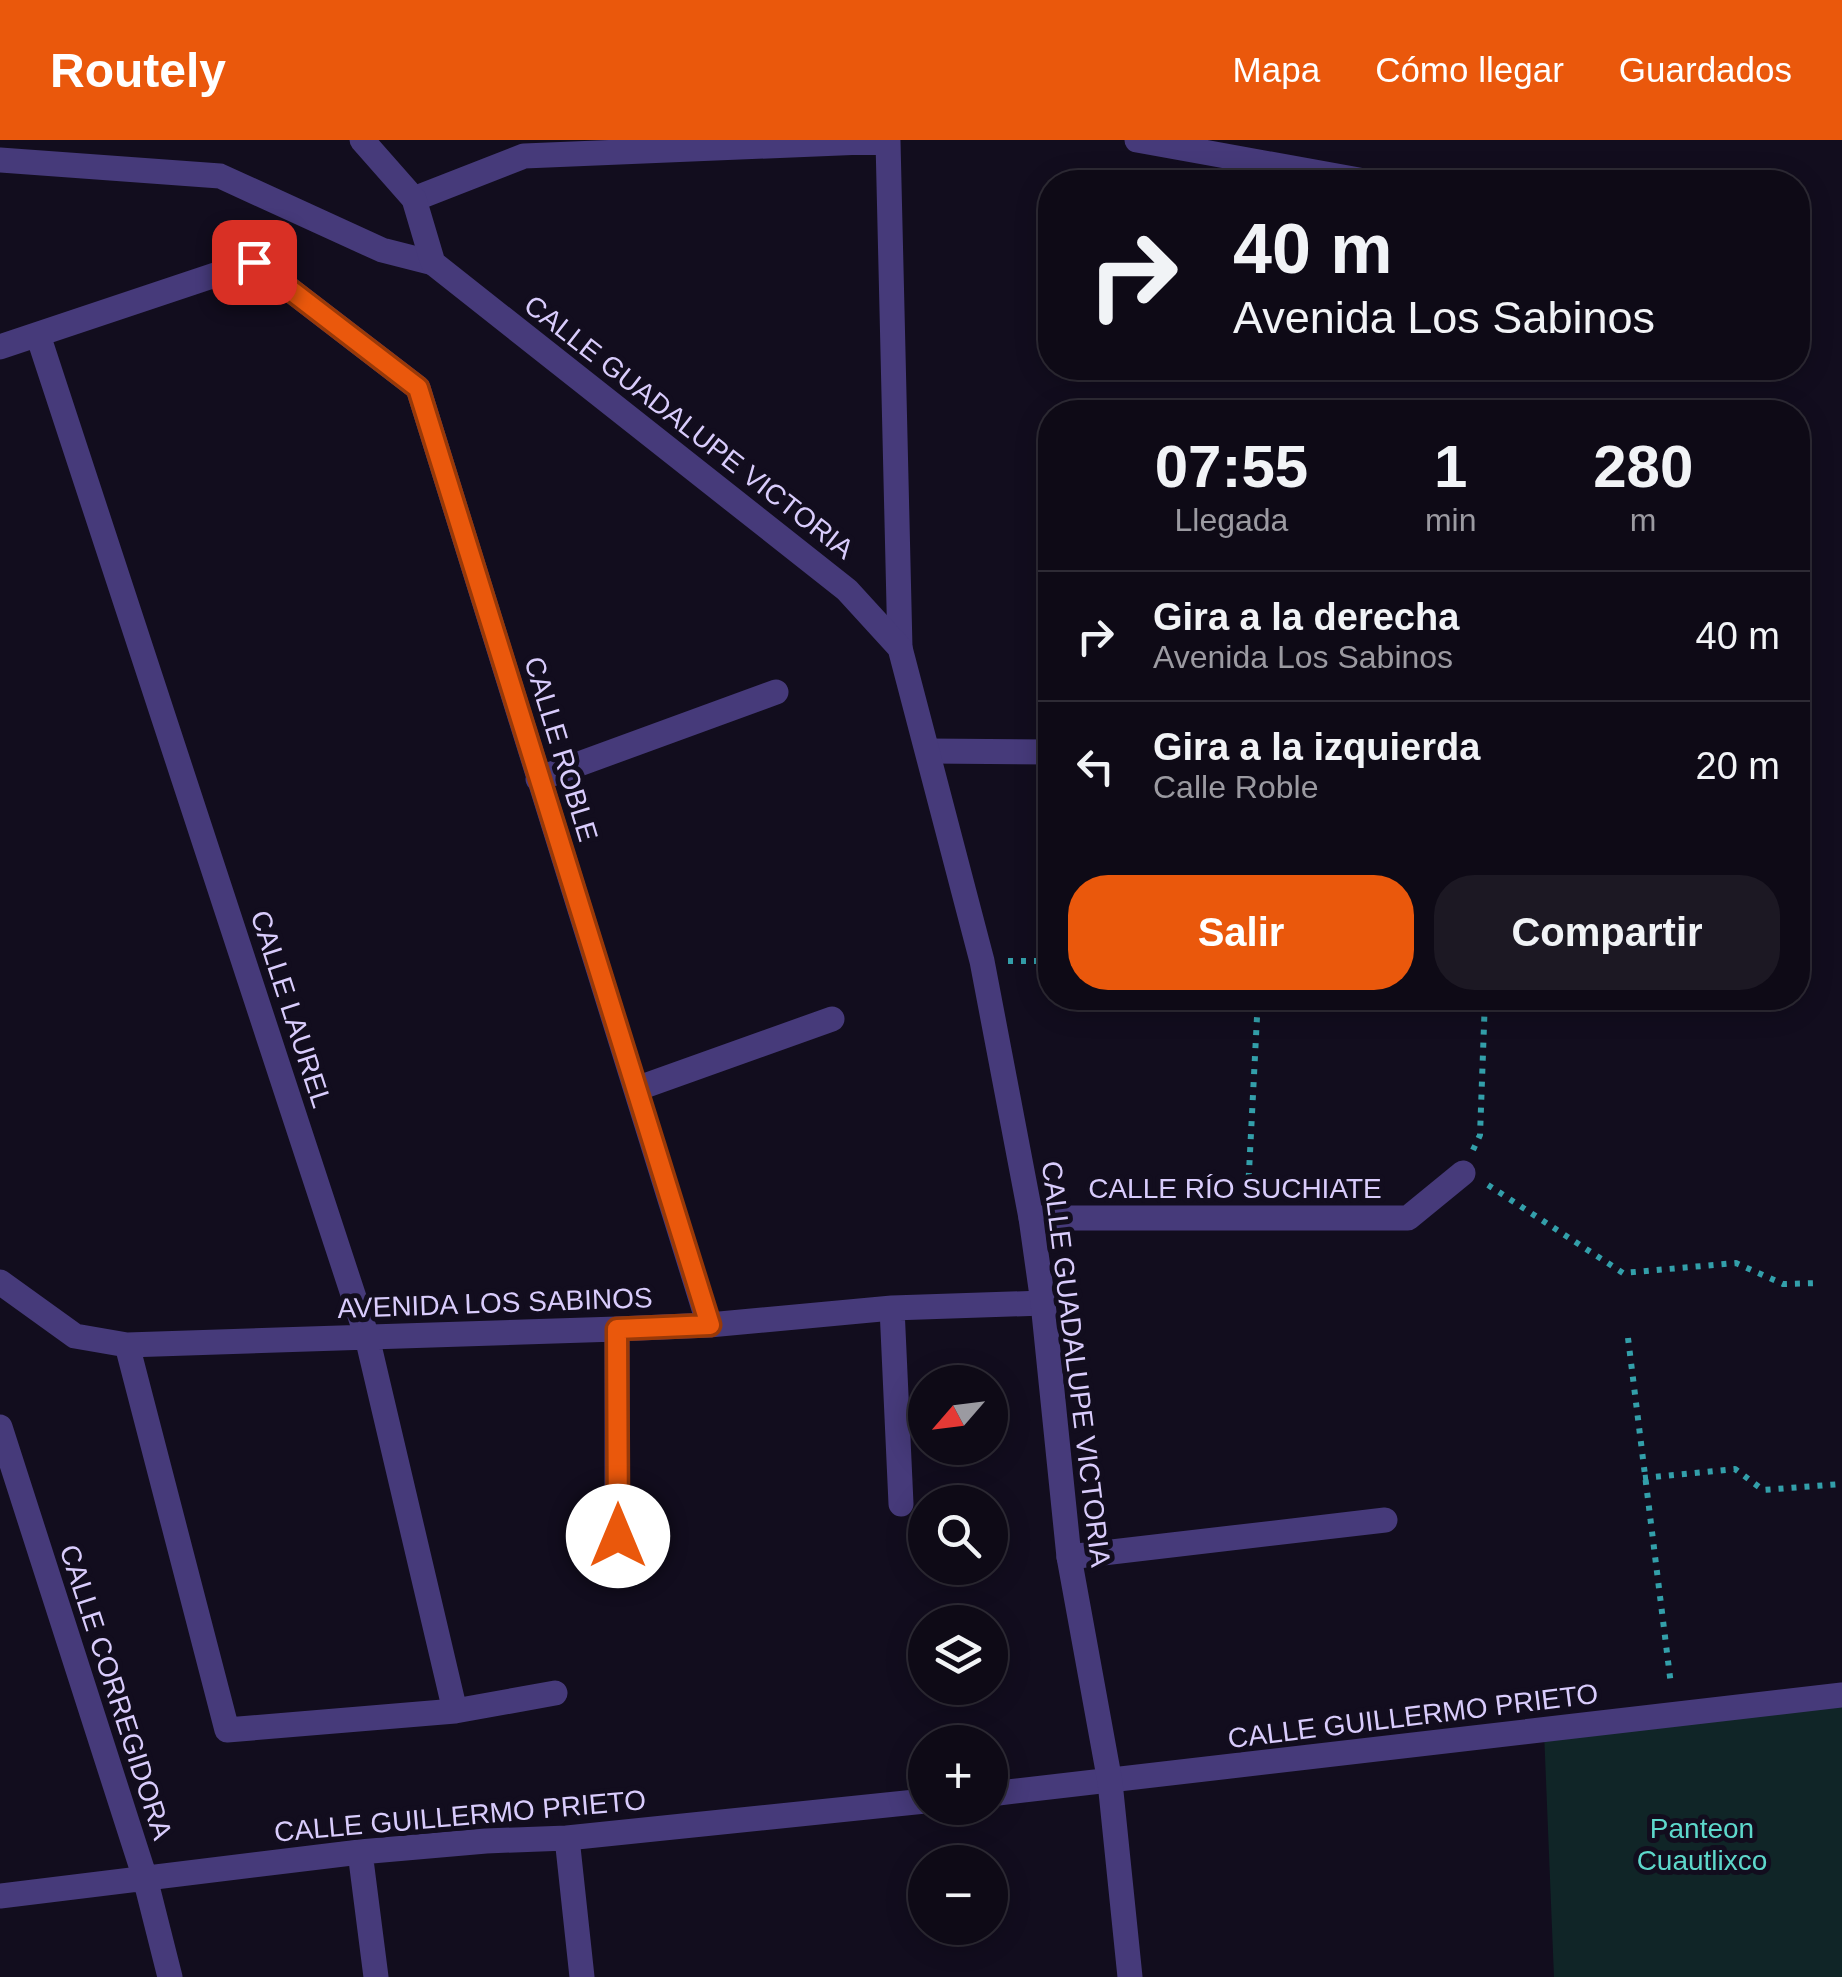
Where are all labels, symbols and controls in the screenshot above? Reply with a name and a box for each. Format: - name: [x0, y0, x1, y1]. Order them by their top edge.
- text: Routely: [50, 44, 226, 97]
- text: Mapa: [1233, 50, 1320, 89]
- text: Cómo llegar: [1375, 50, 1564, 89]
- text: Guardados: [1619, 50, 1792, 89]
- icon: right: [1068, 210, 1198, 340]
- text: 40 m: [1233, 210, 1393, 288]
- pin: [212, 220, 297, 305]
- icon: arrive: [227, 235, 282, 290]
- street label: CALLE GUADALUPE VICTORIA: [518, 289, 860, 565]
- text: Avenida Los Sabinos: [1233, 292, 1655, 343]
- text: 07:55: [1155, 433, 1308, 500]
- text: 1: [1434, 433, 1467, 500]
- text: 280: [1593, 433, 1693, 500]
- text: Llegada: [1174, 502, 1288, 538]
- text: min: [1425, 502, 1476, 538]
- text: m: [1630, 502, 1657, 538]
- text: Gira a la derecha: [1153, 596, 1459, 638]
- icon: right: [1068, 609, 1123, 664]
- text: 40 m: [1696, 615, 1780, 657]
- text: Avenida Los Sabinos: [1153, 639, 1453, 675]
- street label: CALLE ROBLE: [518, 653, 604, 845]
- text: Gira a la izquierda: [1153, 726, 1480, 768]
- icon: left: [1068, 739, 1123, 794]
- text: 20 m: [1696, 745, 1780, 787]
- text: Calle Roble: [1153, 769, 1318, 805]
- button: Salir: [1068, 875, 1414, 990]
- button: Compartir: [1434, 875, 1780, 990]
- street label: CALLE LAUREL: [245, 907, 337, 1111]
- street label: CALLE GUADALUPE VICTORIA: [1036, 1159, 1116, 1569]
- street label: CALLE RÍO SUCHIATE: [1088, 1173, 1382, 1204]
- street label: AVENIDA LOS SABINOS: [337, 1282, 653, 1324]
- north arrow: [908, 1365, 1008, 1465]
- map controls: [908, 1365, 1008, 1945]
- position arrow: [566, 1484, 670, 1588]
- button: search: [908, 1485, 1008, 1585]
- street label: CALLE CORREGIDORA: [54, 1541, 178, 1844]
- button: layers: [908, 1605, 1008, 1705]
- street label: CALLE GUILLERMO PRIETO: [1226, 1678, 1600, 1754]
- button: +: [908, 1725, 1008, 1825]
- street label: CALLE GUILLERMO PRIETO: [273, 1784, 647, 1848]
- park label: Panteon Cuautlixco: [1637, 1813, 1767, 1876]
- button: −: [908, 1845, 1008, 1945]

